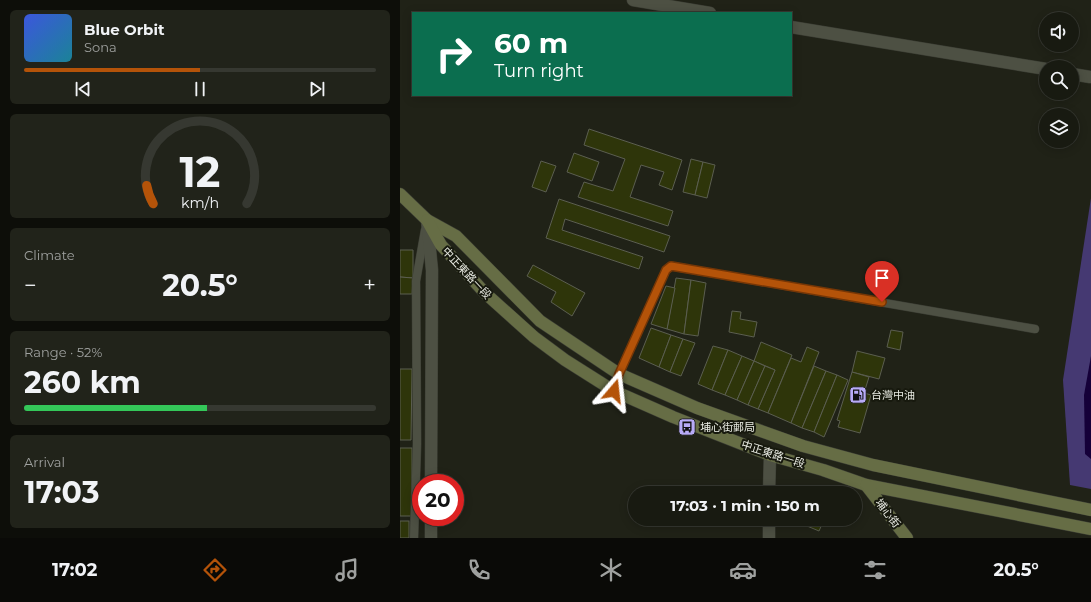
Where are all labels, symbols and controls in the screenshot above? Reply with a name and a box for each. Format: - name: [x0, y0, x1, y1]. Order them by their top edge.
- map controls: [1039, 12, 1079, 148]
- button: sound: [1039, 12, 1079, 52]
- text: Blue Orbit: [84, 20, 164, 39]
- text: 60 m: [494, 26, 568, 60]
- icon: right: [428, 28, 480, 80]
- text: Sona: [84, 39, 117, 55]
- text: Turn right: [494, 60, 584, 82]
- button: search: [1039, 60, 1079, 100]
- icon: previous: [72, 78, 94, 100]
- icon: pause: [189, 78, 211, 100]
- icon: next: [306, 78, 328, 100]
- button: layers: [1039, 108, 1079, 148]
- text: 12: [180, 146, 220, 196]
- text: km/h: [181, 193, 219, 211]
- street label: 中正東路一段: [439, 244, 495, 302]
- text: Climate: [24, 247, 75, 263]
- pin: [865, 261, 899, 302]
- text: 20.5°: [162, 267, 238, 304]
- icon: arrive: [871, 267, 893, 289]
- text: −: [24, 272, 37, 299]
- text: +: [363, 272, 376, 299]
- text: Range · 52%: [24, 344, 102, 360]
- text: 260 km: [24, 364, 141, 401]
- position arrow: [593, 370, 635, 412]
- fuel station icon: 台灣中油: [848, 385, 868, 405]
- place label: 台灣中油: [871, 388, 915, 402]
- bus stop icon: 埔心街郵局: [677, 417, 697, 437]
- place label: 埔心街郵局: [700, 420, 755, 434]
- street label: 中正東路一段: [739, 437, 807, 471]
- text: Arrival: [24, 454, 65, 470]
- text: 17:03: [24, 474, 99, 511]
- speed limit sign: 20: [412, 474, 464, 526]
- text: 17:03 · 1 min · 150 m: [670, 496, 820, 515]
- street label: 埔心街: [872, 496, 904, 530]
- icon: directions: [201, 556, 229, 584]
- icon: music: [333, 556, 361, 584]
- icon: phone: [465, 556, 493, 584]
- icon: climate: [597, 556, 625, 584]
- icon: car: [729, 556, 757, 584]
- icon: filters: [861, 556, 889, 584]
- text: 17:02: [52, 559, 97, 581]
- text: 20.5°: [993, 559, 1039, 581]

